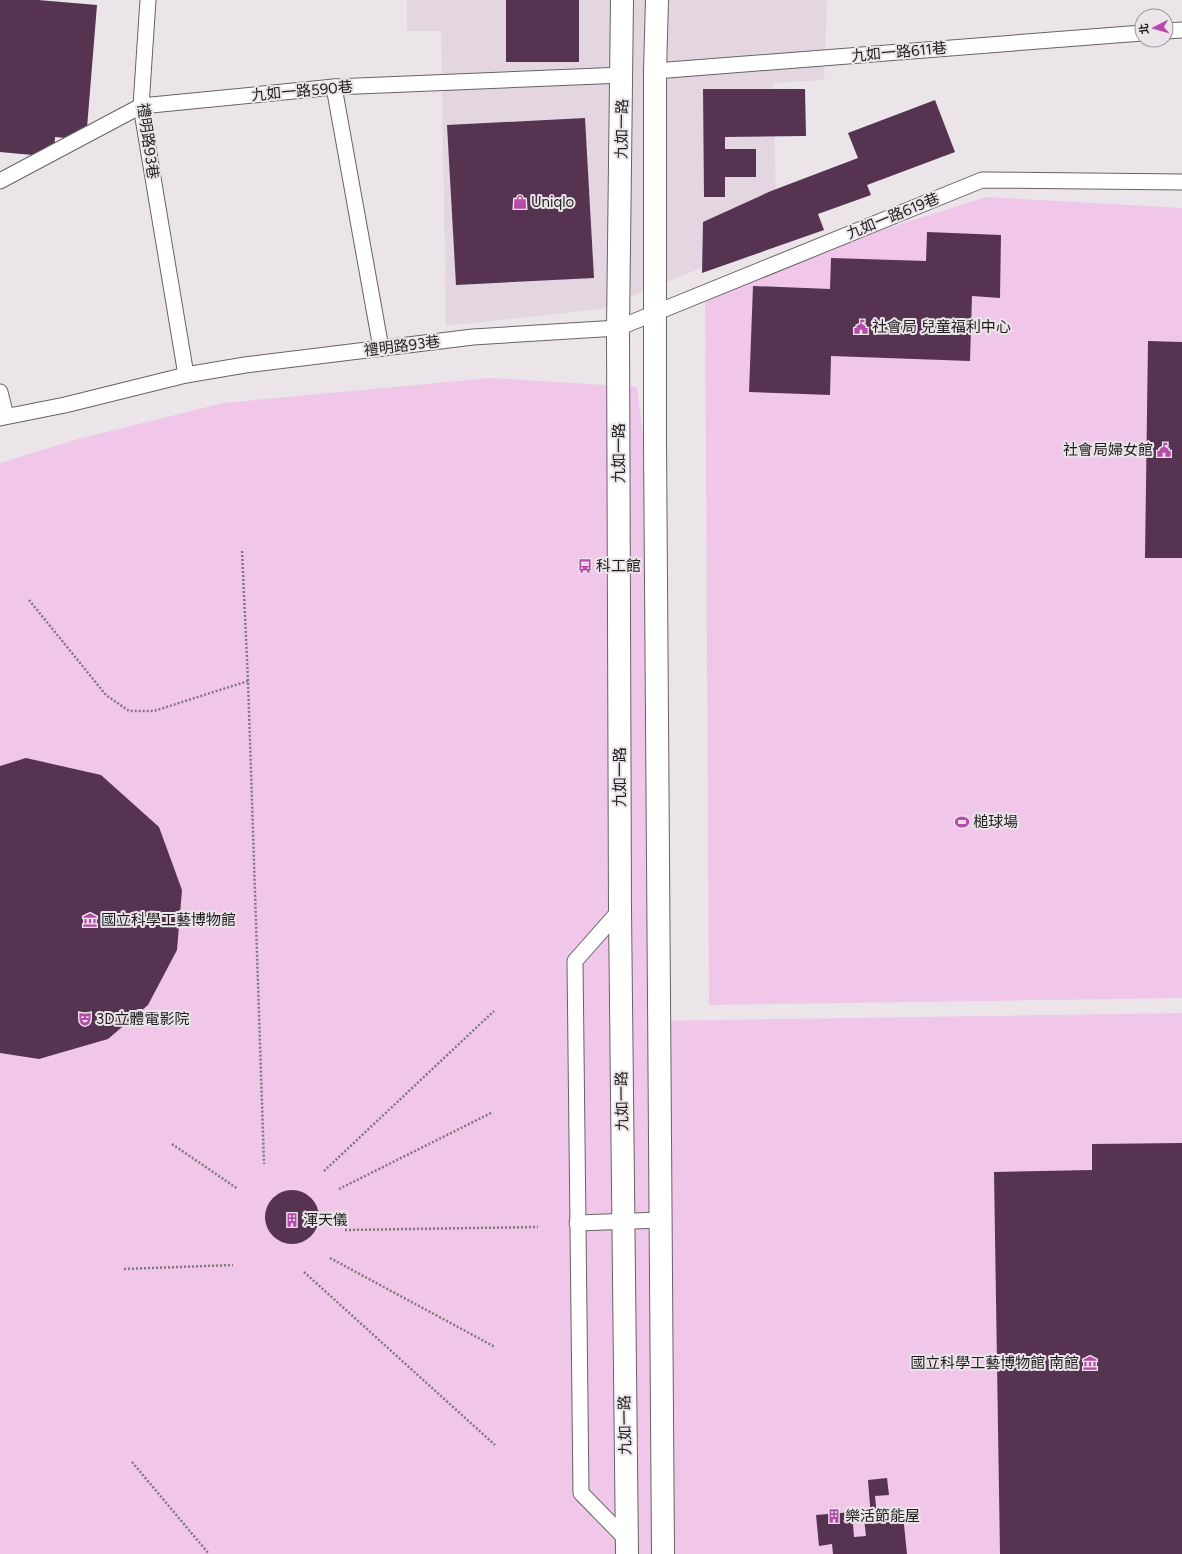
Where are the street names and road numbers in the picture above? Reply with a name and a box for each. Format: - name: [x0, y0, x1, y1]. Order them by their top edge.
- street label: 九如一路611巷: [850, 39, 948, 65]
- street label: 九如一路590巷: [251, 78, 353, 104]
- street label: 九如一路: [612, 99, 632, 159]
- street label: 禮明路93巷: [134, 102, 162, 180]
- street label: 九如一路619巷: [844, 189, 942, 243]
- street label: 禮明路93巷: [363, 332, 441, 360]
- street label: 九如一路: [610, 423, 628, 483]
- street label: 九如一路: [611, 747, 629, 807]
- street label: 九如一路: [612, 1071, 632, 1131]
- street label: 九如一路: [615, 1395, 635, 1455]

